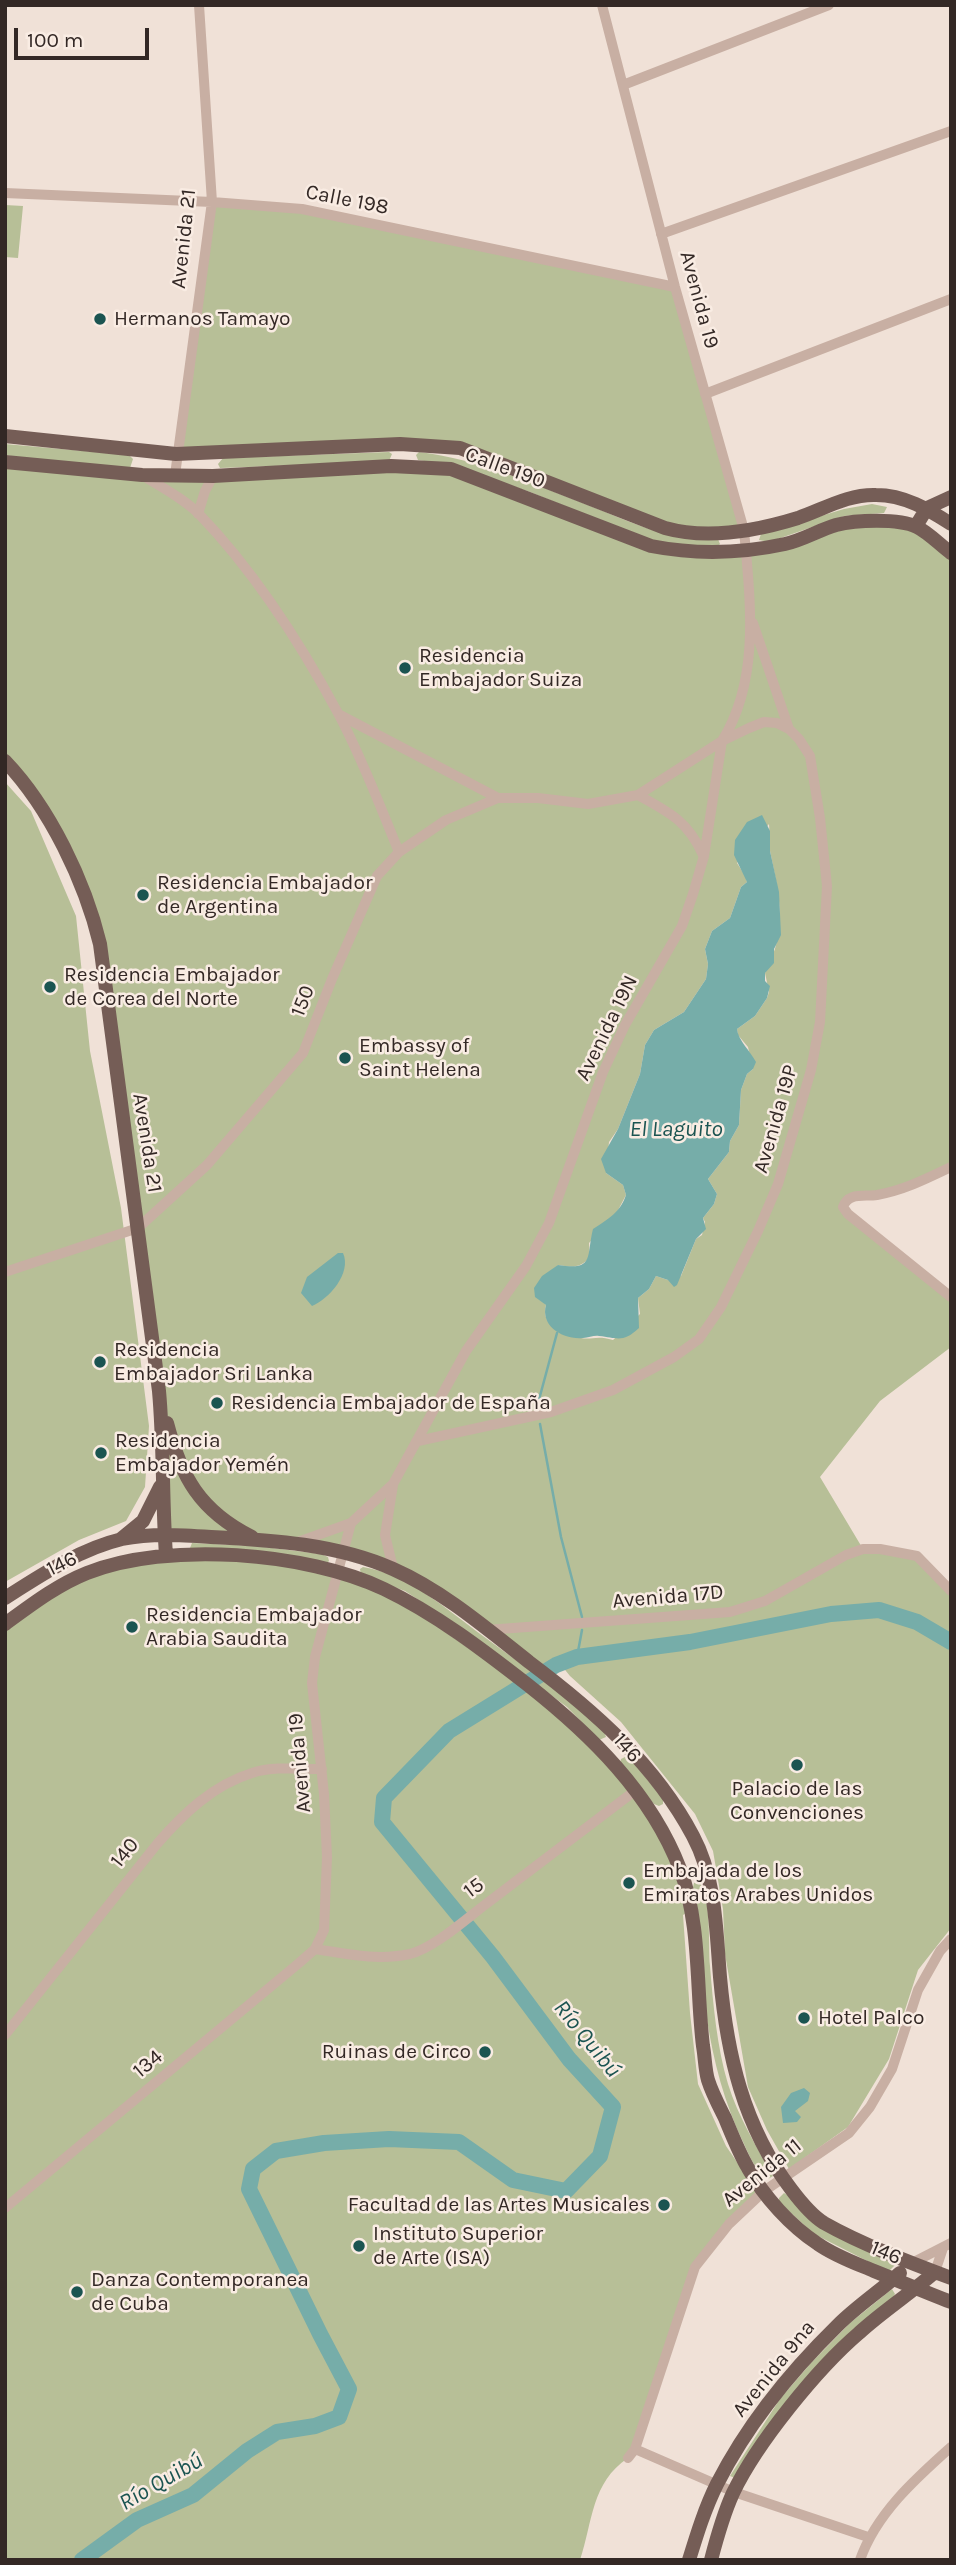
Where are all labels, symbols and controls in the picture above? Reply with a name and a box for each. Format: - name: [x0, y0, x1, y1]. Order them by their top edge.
- scale bar: [18, 14, 152, 58]
- text: 100 m: [27, 28, 84, 52]
- street label: Calle 198: [303, 180, 391, 220]
- street label: Avenida 21: [166, 188, 202, 290]
- street label: Avenida 19: [674, 248, 724, 352]
- place label: Hermanos Tamayo: [114, 306, 290, 332]
- marker: Hermanos Tamayo: [92, 311, 108, 327]
- street label: Calle 190: [461, 442, 549, 494]
- place label: Residencia Embajador Suiza: [419, 643, 582, 693]
- marker: Residencia Embajador Suiza: [397, 660, 413, 676]
- place label: Residencia Embajador de Argentina: [157, 870, 373, 920]
- marker: Residencia Embajador de Argentina: [135, 887, 151, 903]
- place label: Residencia Embajador de Corea del Norte: [64, 962, 280, 1012]
- street label: Avenida 19N: [571, 971, 643, 1085]
- marker: Residencia Embajador de Corea del Norte: [42, 979, 58, 995]
- street label: 150: [286, 982, 320, 1020]
- place label: Embassy of Saint Helena: [359, 1033, 481, 1083]
- marker: Embassy of Saint Helena: [337, 1050, 353, 1066]
- street label: Avenida 19P: [749, 1062, 803, 1176]
- street label: Avenida 21: [127, 1092, 167, 1194]
- water label: El Laguito: [629, 1115, 723, 1143]
- place label: Residencia Embajador Sri Lanka: [114, 1337, 313, 1387]
- marker: Residencia Embajador Sri Lanka: [92, 1354, 108, 1370]
- place label: Residencia Embajador de España: [231, 1390, 551, 1416]
- marker: Residencia Embajador de España: [209, 1395, 225, 1411]
- place label: Residencia Embajador Yemén: [115, 1428, 289, 1478]
- marker: Residencia Embajador Yemén: [93, 1445, 109, 1461]
- street label: 146: [43, 1546, 81, 1582]
- street label: Avenida 17D: [611, 1580, 725, 1614]
- place label: Residencia Embajador Arabia Saudita: [146, 1602, 362, 1652]
- marker: Residencia Embajador Arabia Saudita: [124, 1619, 140, 1635]
- street label: Avenida 19: [283, 1712, 317, 1814]
- street label: 146: [607, 1728, 647, 1768]
- marker: Palacio de las Convenciones: [789, 1757, 805, 1773]
- place label: Palacio de las Convenciones: [730, 1776, 864, 1826]
- street label: 140: [105, 1833, 145, 1873]
- place label: Embajada de los Emiratos Arabes Unidos: [643, 1858, 873, 1908]
- street label: 15: [459, 1872, 489, 1904]
- marker: Embajada de los Emiratos Arabes Unidos: [621, 1875, 637, 1891]
- water label: Río Quibú: [547, 1995, 627, 2083]
- place label: Hotel Palco: [818, 2005, 924, 2031]
- marker: Hotel Palco: [796, 2010, 812, 2026]
- place label: Ruinas de Circo: [322, 2039, 471, 2065]
- street label: 134: [128, 2044, 168, 2084]
- marker: Ruinas de Circo: [477, 2044, 493, 2060]
- street label: Avenida 11: [717, 2133, 807, 2213]
- place label: Facultad de las Artes Musicales: [348, 2192, 650, 2218]
- marker: Facultad de las Artes Musicales: [656, 2197, 672, 2213]
- place label: Instituto Superior de Arte (ISA): [373, 2221, 543, 2271]
- street label: 146: [867, 2235, 905, 2271]
- marker: Instituto Superior de Arte (ISA): [351, 2238, 367, 2254]
- place label: Danza Contemporanea de Cuba: [91, 2267, 309, 2317]
- marker: Danza Contemporanea de Cuba: [69, 2284, 85, 2300]
- street label: Avenida 9na: [727, 2316, 821, 2422]
- water label: Río Quibú: [114, 2447, 208, 2517]

